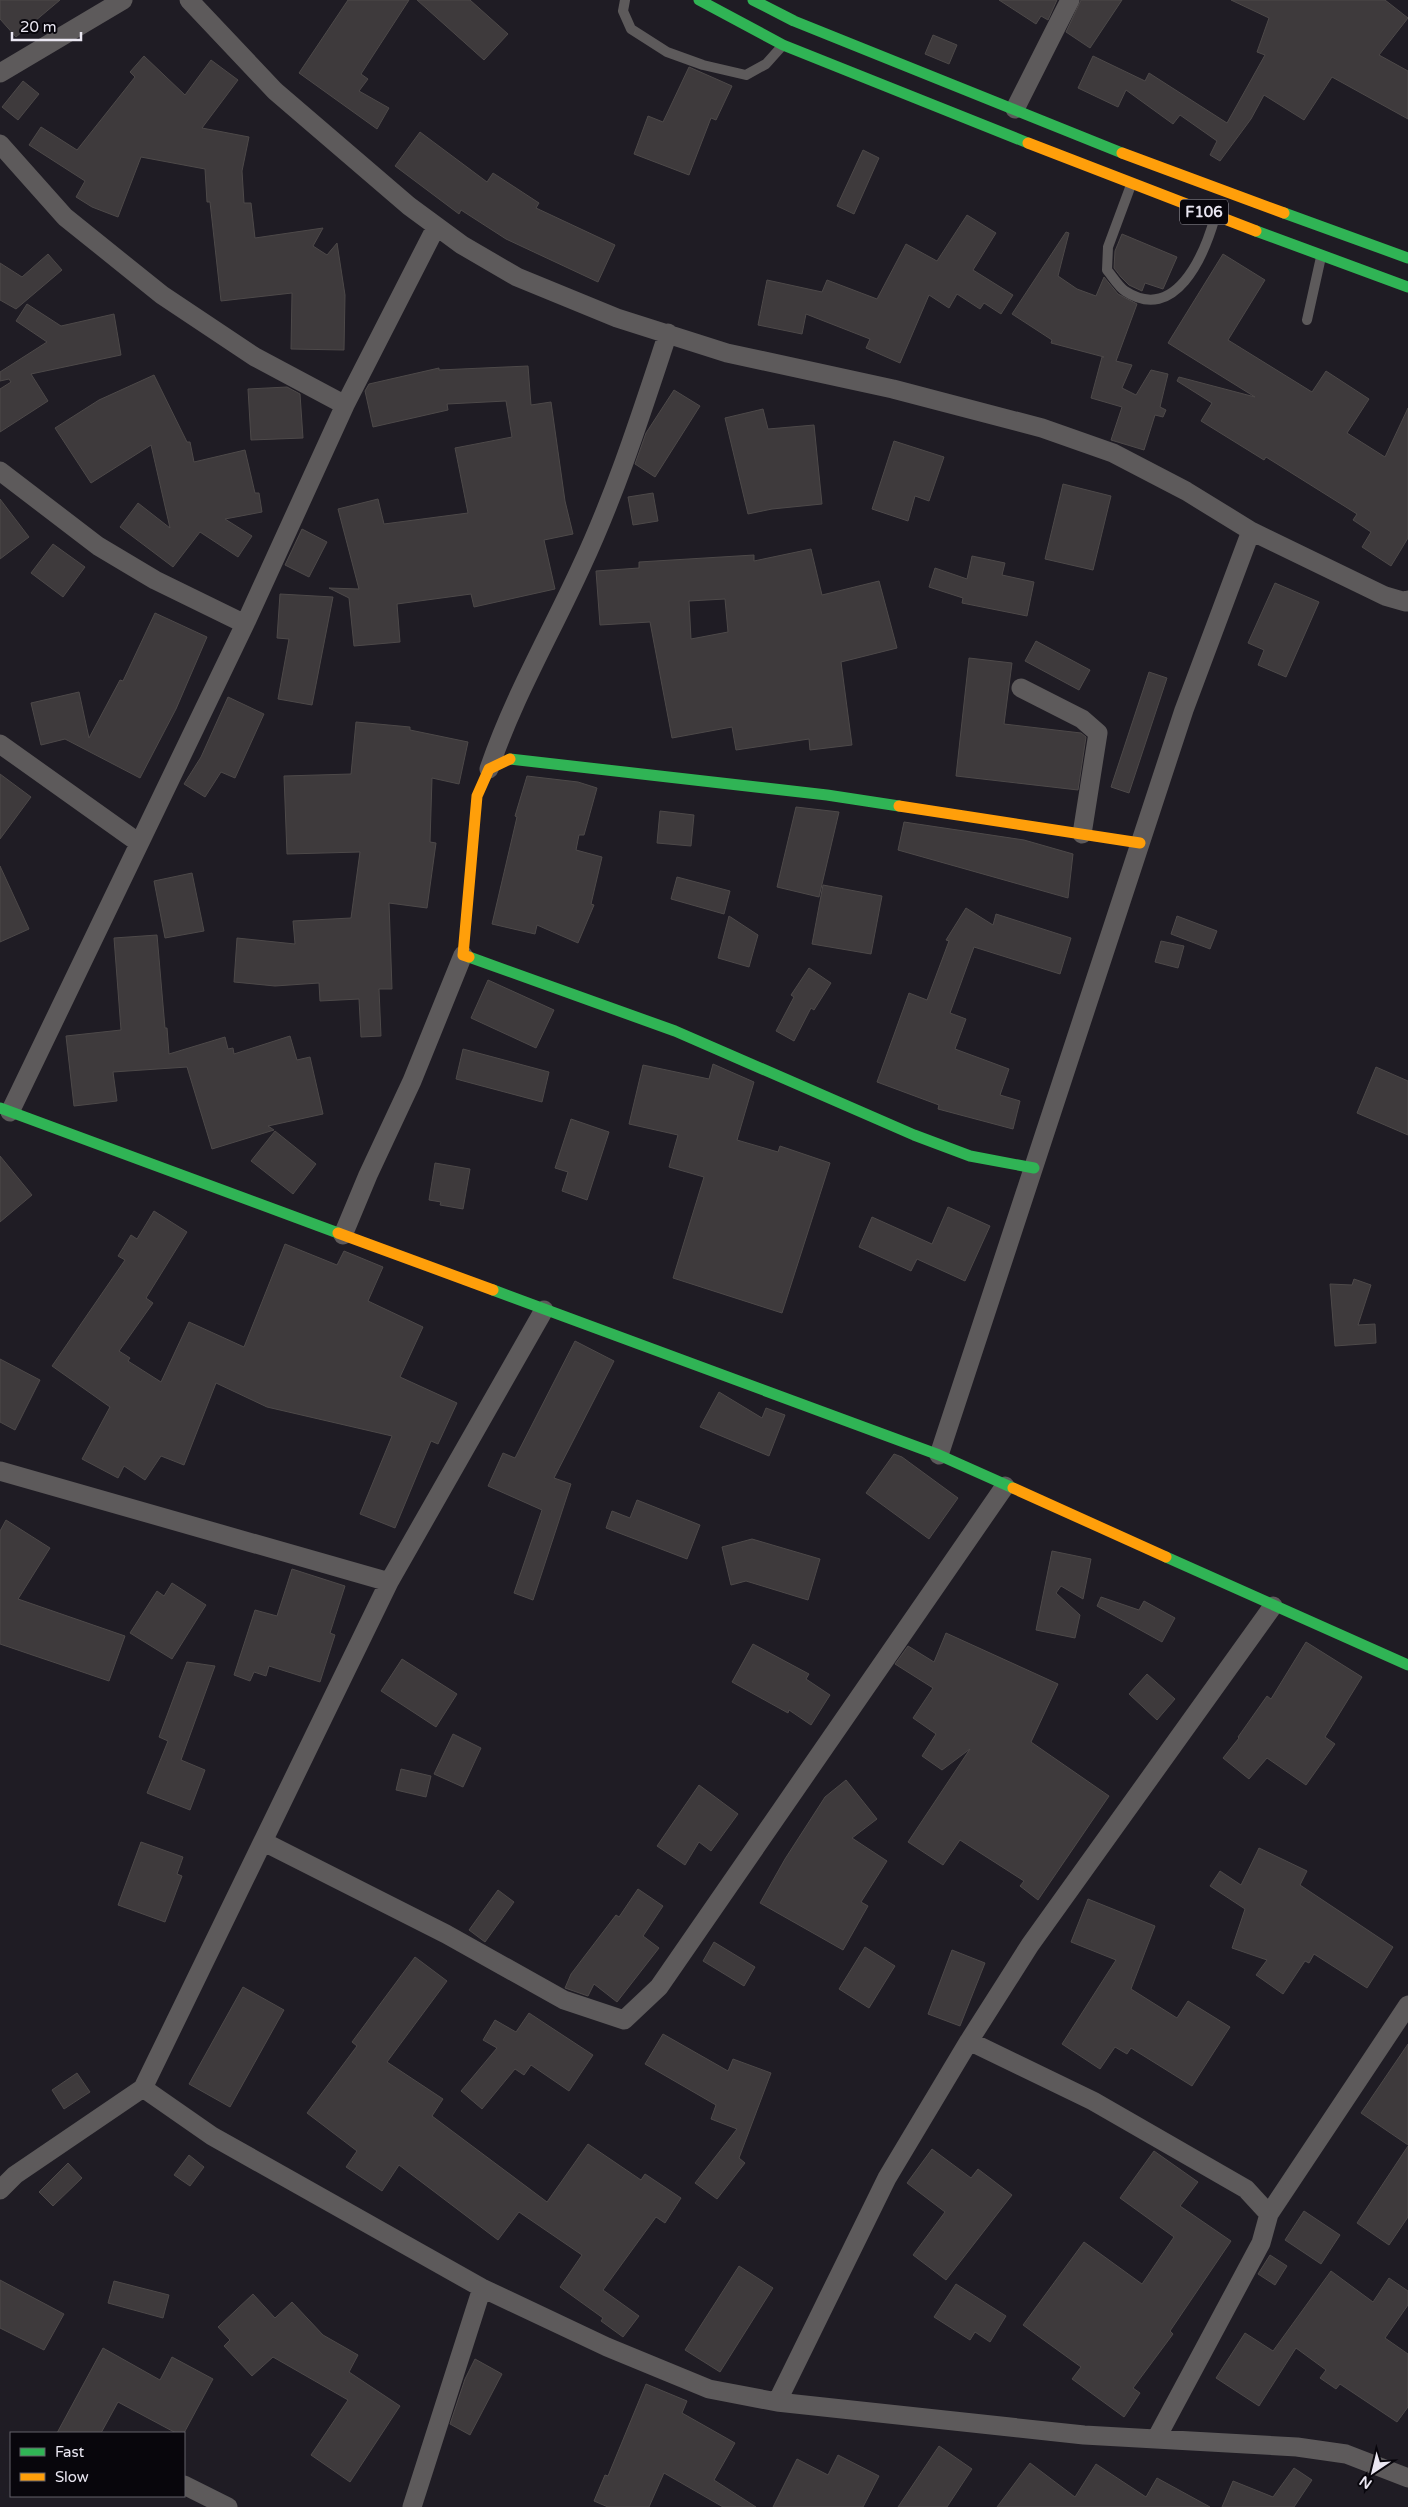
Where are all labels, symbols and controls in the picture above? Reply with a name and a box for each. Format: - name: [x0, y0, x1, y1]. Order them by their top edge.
- scale bar: [12, 10, 81, 42]
- text: 20 m: [20, 18, 57, 36]
- road number: F106: [1180, 200, 1228, 224]
- legend: [10, 2432, 185, 2497]
- text: Fast: [55, 2443, 85, 2461]
- north arrow: [1348, 2447, 1398, 2497]
- text: Slow: [55, 2468, 89, 2486]
- text: N: [1356, 2472, 1375, 2492]

